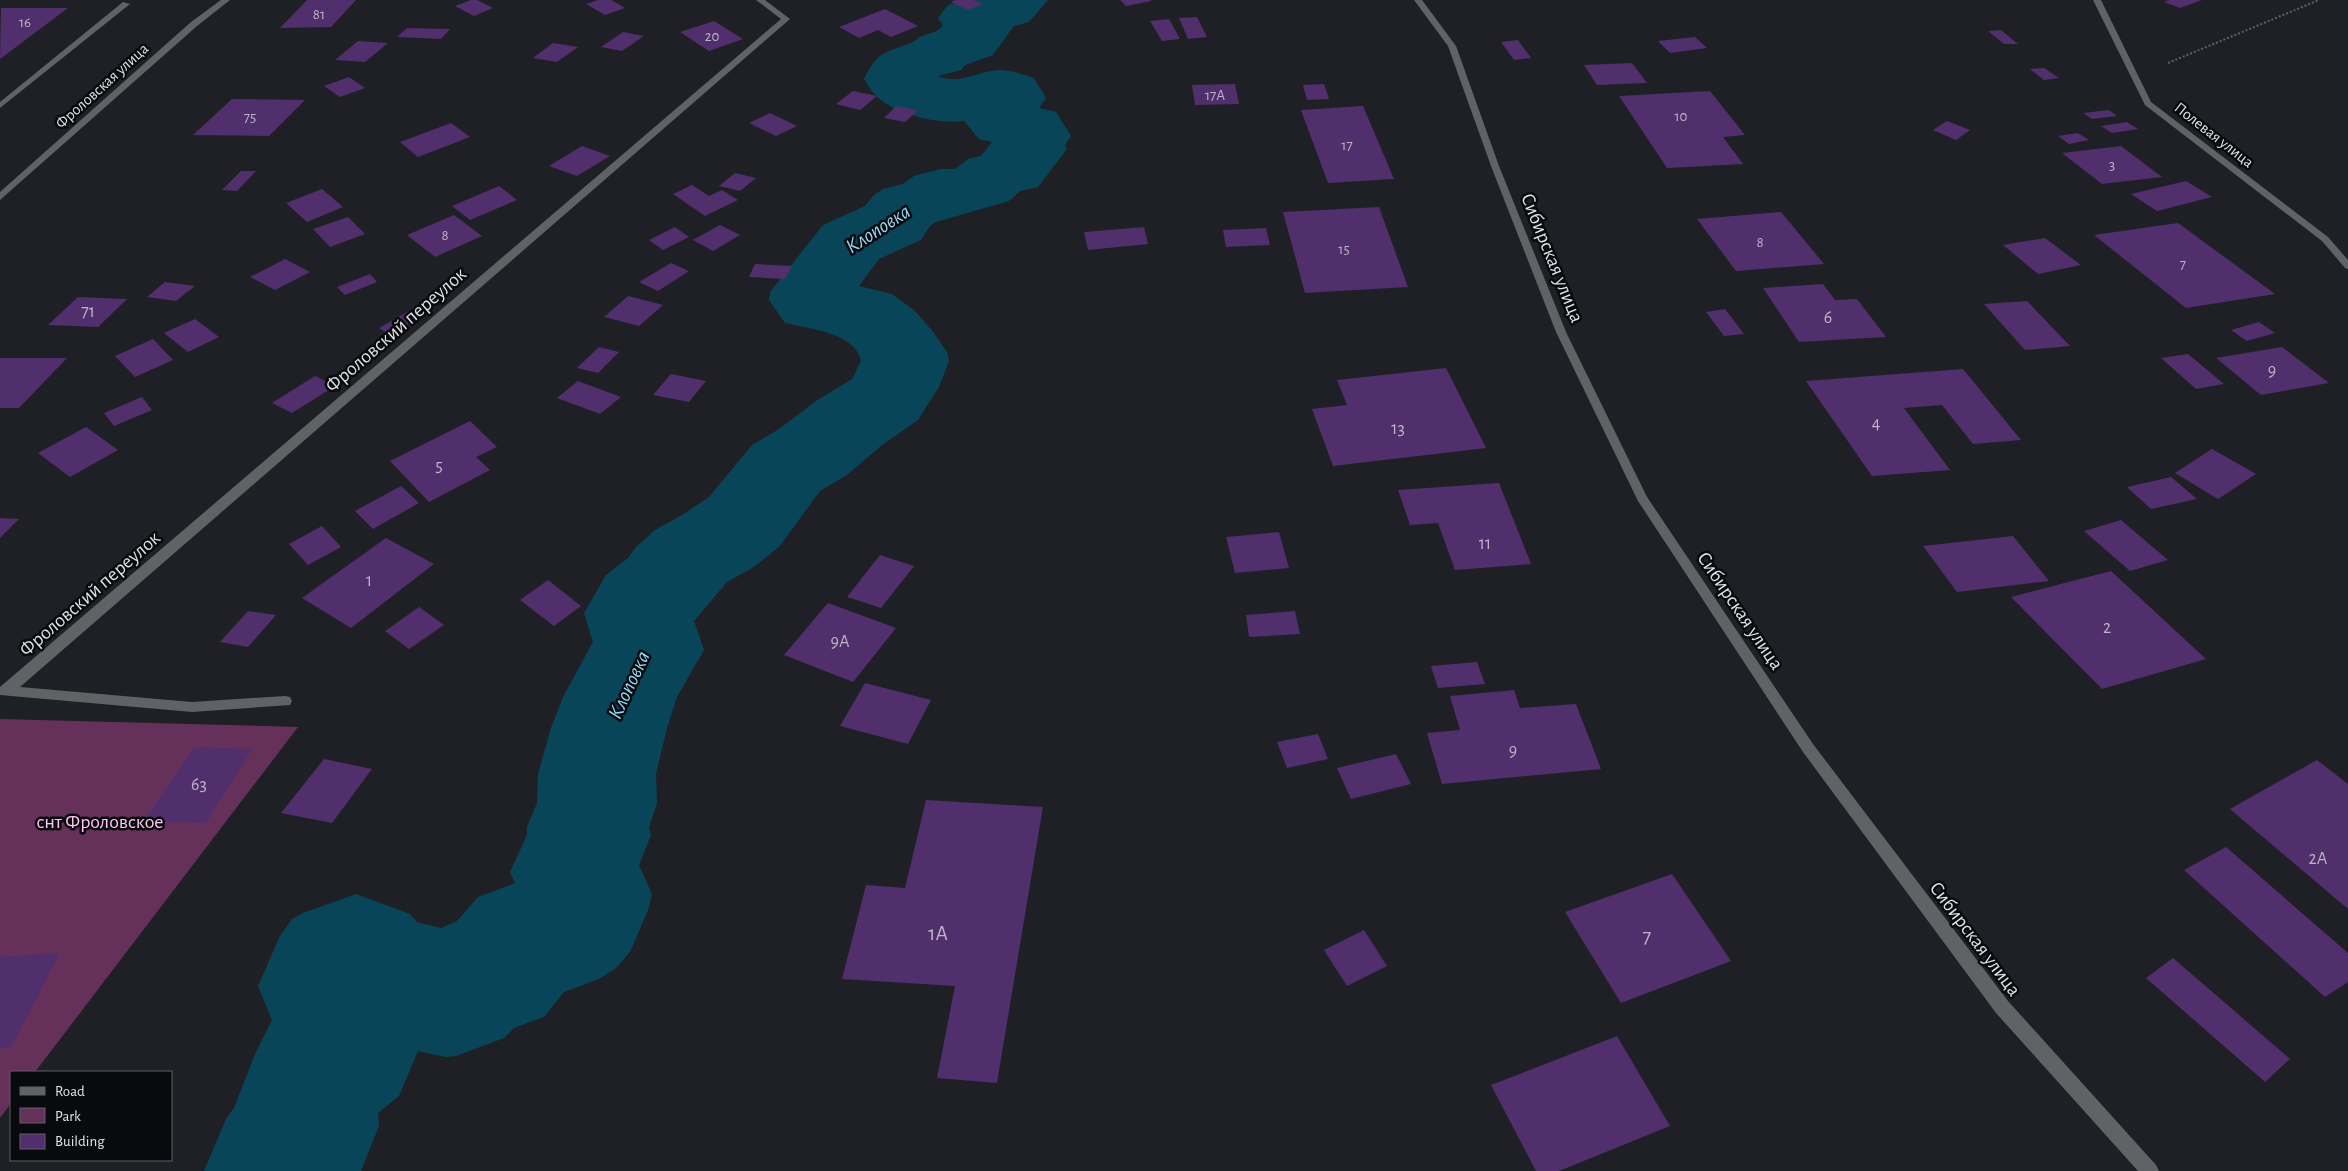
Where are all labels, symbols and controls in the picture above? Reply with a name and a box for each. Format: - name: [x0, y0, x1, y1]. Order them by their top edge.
- house number: 81: [313, 7, 325, 22]
- house number: 16: [19, 15, 31, 30]
- house number: 20: [705, 29, 719, 44]
- street label: Фроловская улица: [52, 40, 152, 132]
- house number: 17А: [1205, 88, 1225, 103]
- street label: Полевая улица: [2171, 99, 2257, 171]
- house number: 10: [1674, 109, 1688, 124]
- house number: 75: [244, 110, 256, 125]
- house number: 17: [1341, 138, 1353, 153]
- house number: 3: [2109, 158, 2115, 173]
- street label: Сибирская улица: [1517, 190, 1587, 326]
- water label: Клоповка: [842, 201, 914, 257]
- house number: 8: [441, 228, 449, 243]
- house number: 8: [1756, 235, 1764, 250]
- house number: 15: [1338, 242, 1350, 257]
- house number: 7: [2180, 257, 2186, 272]
- street label: Фроловский переулок: [322, 264, 470, 396]
- house number: 71: [81, 303, 95, 321]
- house number: 6: [1824, 309, 1832, 327]
- house number: 9: [2268, 362, 2276, 380]
- house number: 4: [1872, 415, 1881, 433]
- house number: 13: [1391, 420, 1405, 438]
- house number: 5: [435, 457, 443, 475]
- street label: Фроловский переулок: [16, 528, 164, 660]
- house number: 11: [1479, 535, 1491, 553]
- street label: Сибирская улица: [1693, 548, 1787, 674]
- house number: 1: [366, 572, 372, 590]
- house number: 2: [2103, 619, 2111, 637]
- house number: 9А: [830, 633, 850, 651]
- water label: Клоповка: [604, 648, 654, 722]
- house number: 9: [1509, 742, 1517, 760]
- house number: 63: [191, 776, 207, 794]
- park label: снт Фроловское: [36, 812, 164, 832]
- house number: 2А: [2309, 850, 2328, 868]
- street label: Сибирская улица: [1926, 878, 2024, 1000]
- house number: 1А: [928, 923, 948, 944]
- house number: 7: [1643, 926, 1652, 947]
- legend: [10, 1071, 172, 1161]
- text: Road: [55, 1084, 85, 1099]
- text: Park: [55, 1109, 81, 1124]
- text: Building: [55, 1134, 105, 1149]

